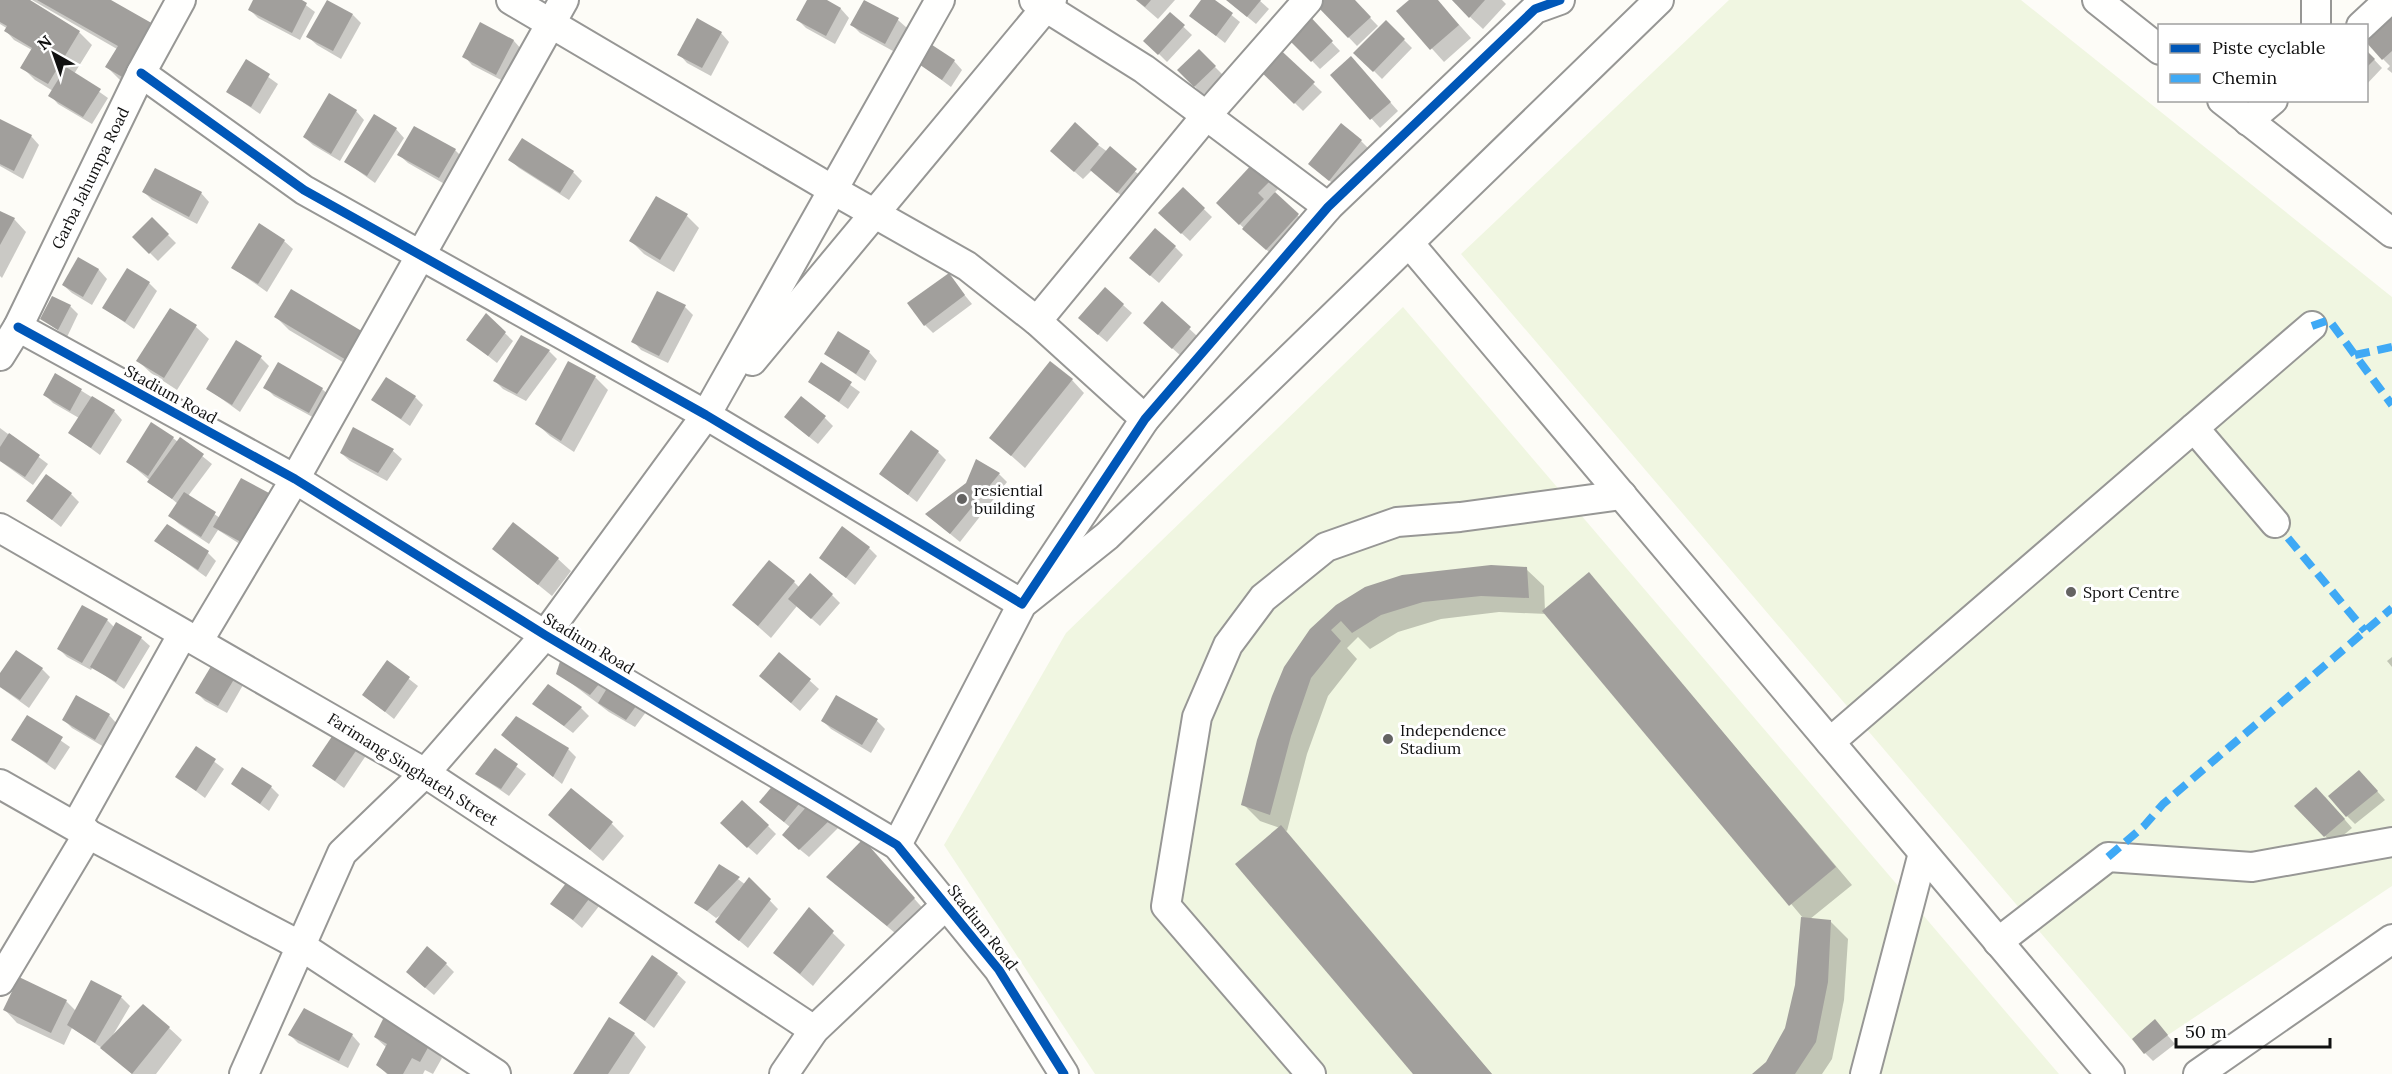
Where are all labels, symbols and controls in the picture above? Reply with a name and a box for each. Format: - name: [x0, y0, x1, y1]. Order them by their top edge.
- north arrow: [24, 24, 84, 84]
- legend: [2158, 24, 2368, 102]
- text: N: [33, 31, 56, 54]
- text: Piste cyclable: [2212, 36, 2326, 59]
- text: Chemin: [2212, 66, 2277, 89]
- street label: Garba Jahumpa Road: [47, 103, 133, 252]
- street label: Stadium Road: [121, 360, 221, 428]
- place label: resiential building: [974, 480, 1043, 518]
- marker: resiential building: [955, 492, 969, 506]
- place label: Sport Centre: [2083, 582, 2180, 602]
- marker: Sport Centre: [2064, 585, 2078, 599]
- street label: Stadium Road: [540, 608, 639, 678]
- street label: Farimang Singhateh Street: [324, 708, 503, 830]
- place label: Independence Stadium: [1400, 720, 1507, 758]
- marker: Independence Stadium: [1381, 732, 1395, 746]
- street label: Stadium Road: [943, 880, 1023, 974]
- scale bar: [2176, 1011, 2330, 1049]
- text: 50 m: [2185, 1020, 2227, 1043]

